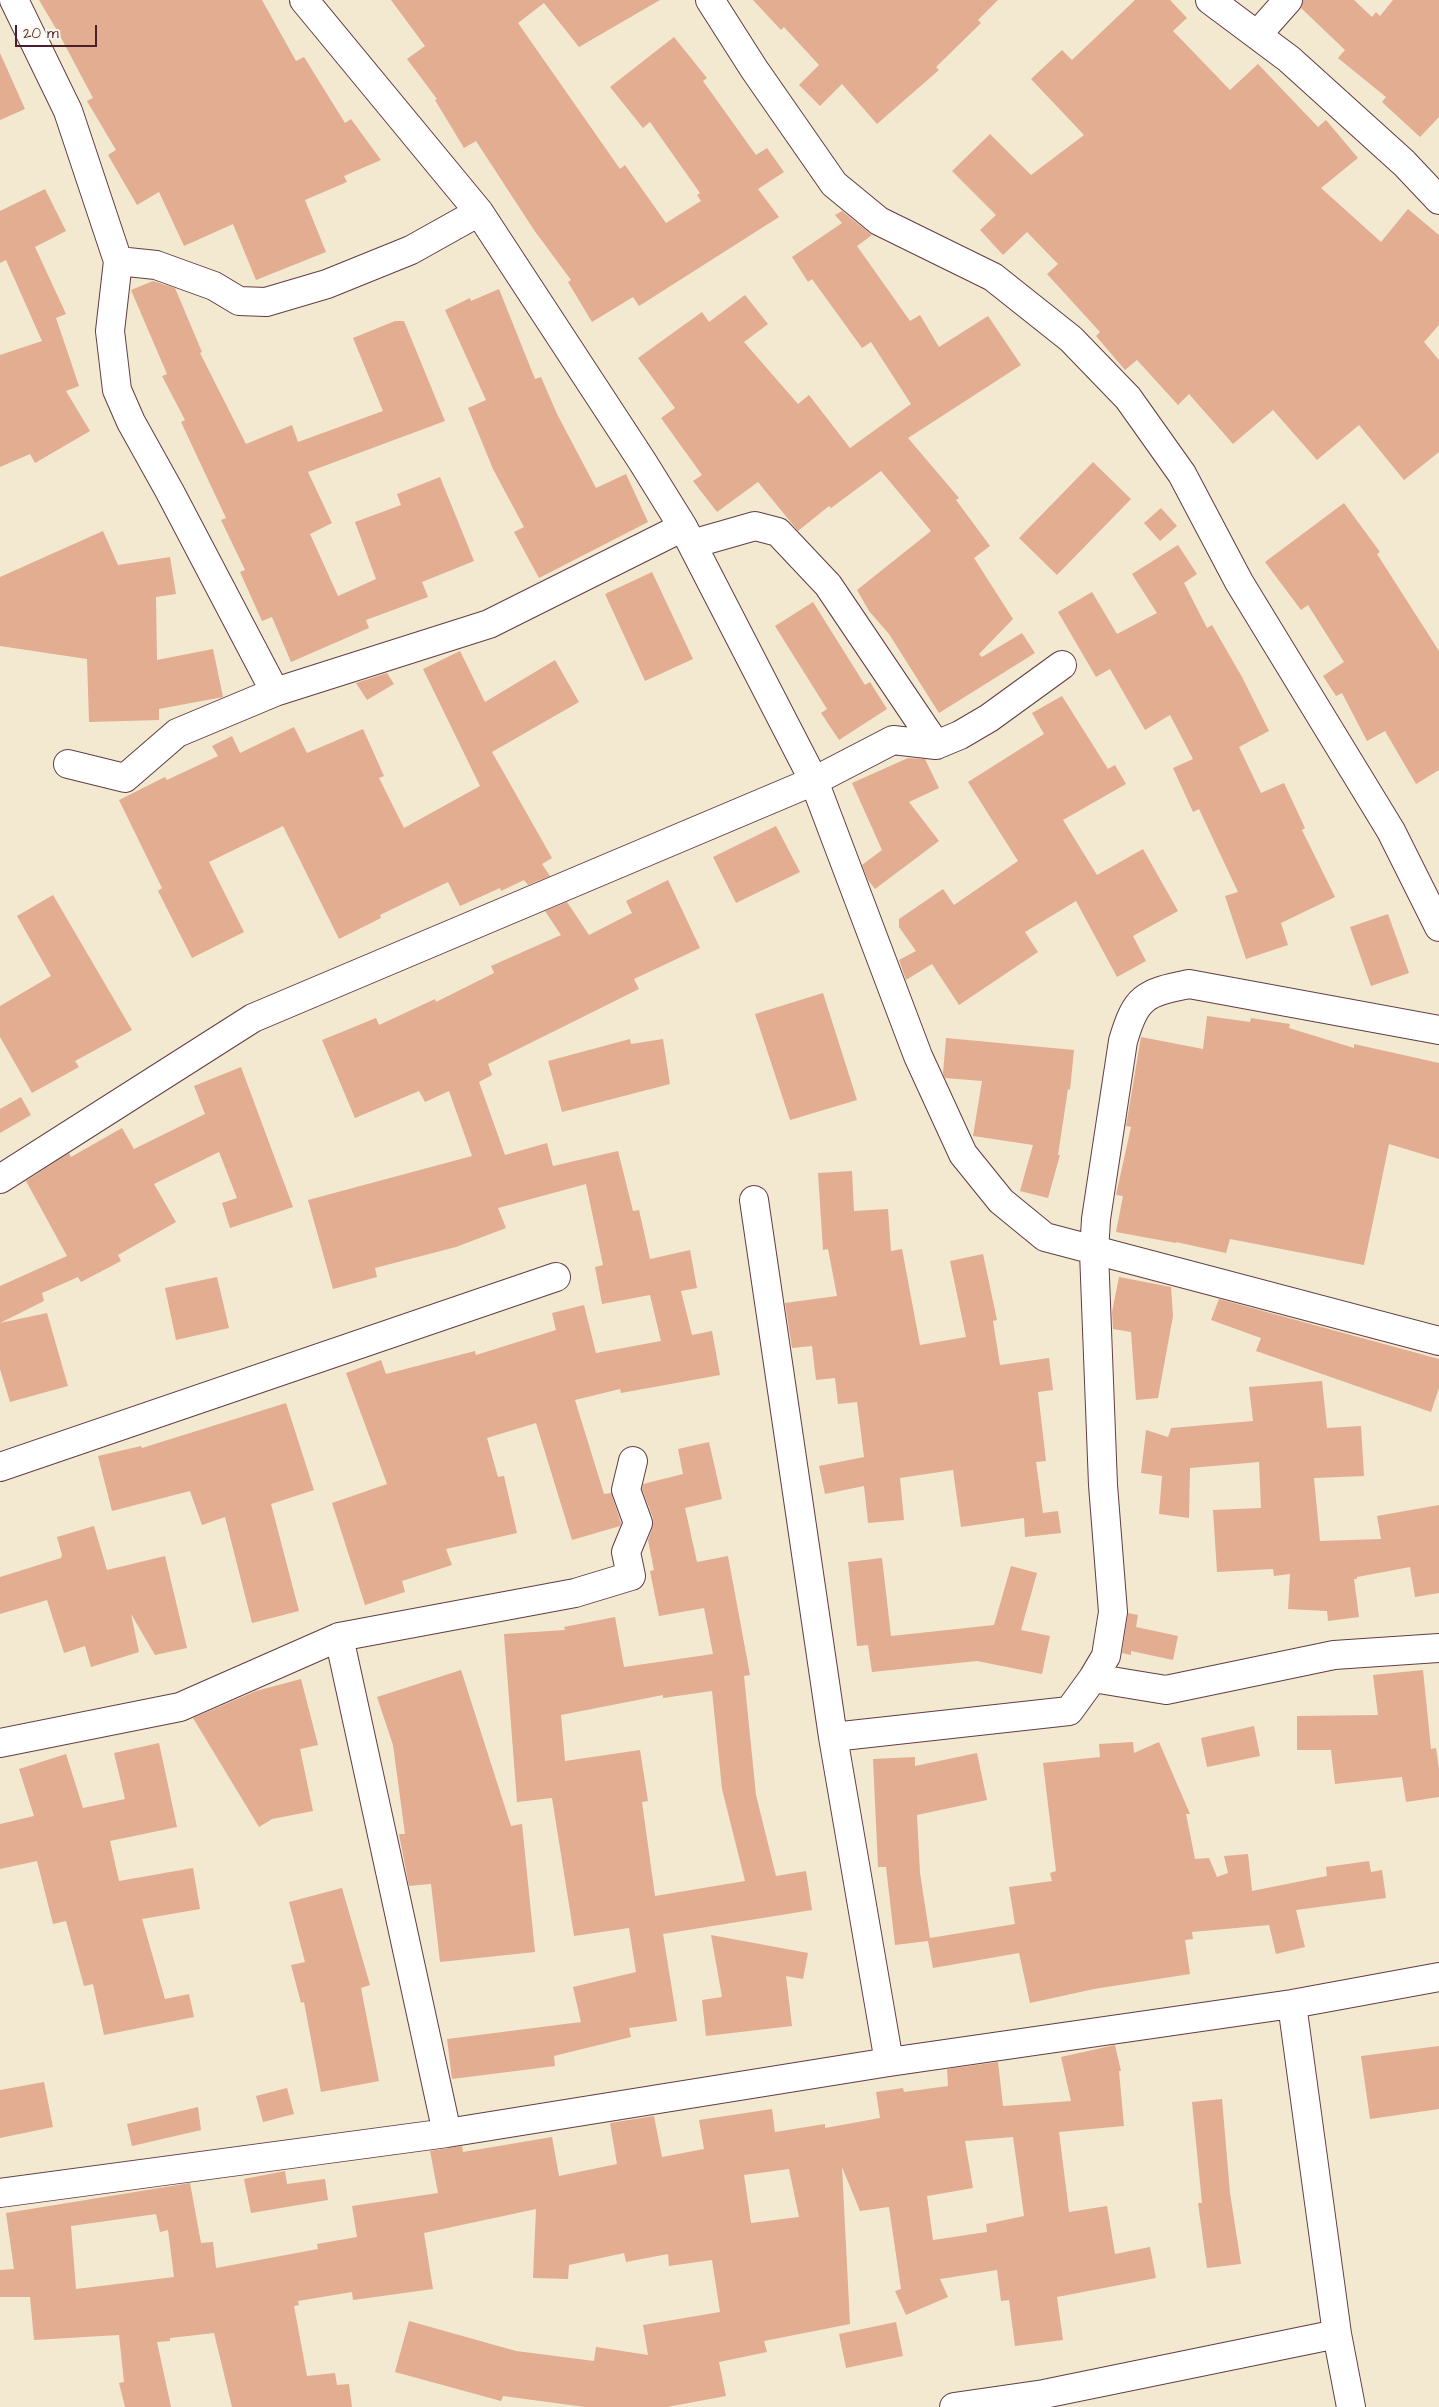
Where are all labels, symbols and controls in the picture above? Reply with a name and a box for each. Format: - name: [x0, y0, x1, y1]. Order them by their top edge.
- scale bar: [18, 15, 100, 47]
- text: 20 m: [23, 23, 59, 44]

